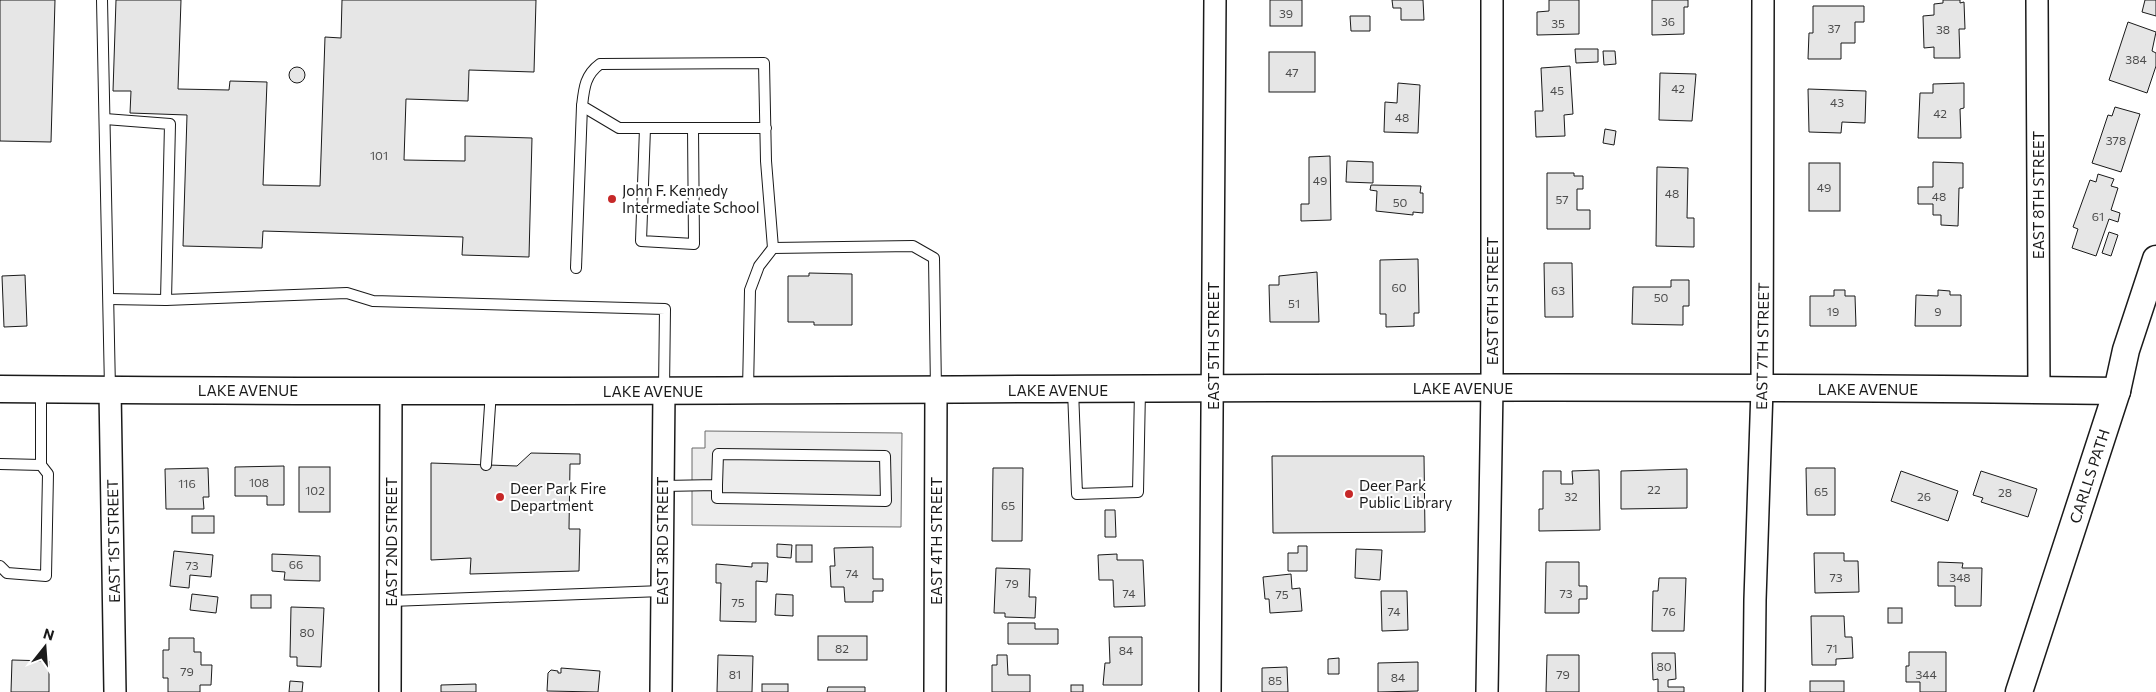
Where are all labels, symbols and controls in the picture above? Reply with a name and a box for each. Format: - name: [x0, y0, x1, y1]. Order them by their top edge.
- house number: 39: [1279, 6, 1293, 20]
- house number: 36: [1661, 14, 1675, 28]
- house number: 35: [1551, 16, 1565, 30]
- house number: 37: [1827, 21, 1841, 35]
- house number: 38: [1936, 22, 1950, 36]
- house number: 384: [2125, 52, 2147, 66]
- house number: 47: [1285, 65, 1299, 79]
- house number: 42: [1671, 81, 1685, 95]
- house number: 45: [1550, 83, 1564, 97]
- house number: 43: [1830, 95, 1844, 109]
- house number: 42: [1933, 106, 1947, 120]
- house number: 48: [1395, 110, 1409, 124]
- street label: EAST 8TH STREET: [2029, 130, 2047, 259]
- house number: 378: [2106, 133, 2126, 147]
- house number: 101: [370, 148, 388, 162]
- house number: 49: [1313, 173, 1327, 187]
- house number: 49: [1817, 180, 1831, 194]
- place label: John F. Kennedy Intermediate School: [622, 181, 759, 216]
- house number: 48: [1665, 186, 1679, 200]
- house number: 48: [1932, 189, 1946, 203]
- house number: 57: [1555, 192, 1569, 206]
- marker: John F. Kennedy Intermediate School: [606, 193, 618, 205]
- house number: 50: [1393, 195, 1408, 209]
- house number: 61: [2092, 209, 2104, 223]
- street label: EAST 6TH STREET: [1483, 236, 1501, 365]
- house number: 60: [1391, 280, 1407, 294]
- street label: EAST 5TH STREET: [1204, 282, 1222, 410]
- street label: EAST 7TH STREET: [1752, 282, 1772, 410]
- house number: 63: [1551, 283, 1565, 297]
- house number: 50: [1654, 290, 1669, 304]
- house number: 51: [1288, 296, 1300, 310]
- house number: 19: [1827, 304, 1839, 318]
- house number: 9: [1934, 304, 1942, 318]
- street label: LAKE AVENUE: [1413, 379, 1513, 397]
- street label: LAKE AVENUE: [1818, 380, 1918, 398]
- street label: LAKE AVENUE: [198, 381, 298, 399]
- street label: LAKE AVENUE: [1008, 381, 1108, 399]
- street label: LAKE AVENUE: [603, 382, 703, 400]
- street label: CARLLS PATH: [2065, 427, 2113, 525]
- house number: 108: [249, 475, 269, 489]
- house number: 116: [178, 476, 196, 490]
- street label: EAST 3RD STREET: [653, 476, 671, 605]
- place label: Deer Park Public Library: [1359, 476, 1453, 511]
- street label: EAST 2ND STREET: [382, 477, 400, 607]
- street label: EAST 4TH STREET: [927, 477, 945, 605]
- street label: EAST 1ST STREET: [103, 479, 123, 603]
- place label: Deer Park Fire Department: [510, 479, 606, 514]
- house number: 22: [1647, 482, 1661, 496]
- house number: 102: [305, 483, 325, 497]
- house number: 65: [1814, 484, 1828, 498]
- house number: 28: [1998, 485, 2012, 499]
- marker: Deer Park Public Library: [1343, 488, 1355, 500]
- house number: 32: [1564, 489, 1578, 503]
- house number: 26: [1917, 489, 1931, 503]
- marker: Deer Park Fire Department: [494, 491, 506, 503]
- house number: 65: [1001, 498, 1015, 512]
- house number: 66: [289, 557, 303, 571]
- house number: 73: [185, 558, 199, 572]
- house number: 74: [846, 566, 858, 580]
- house number: 73: [1829, 570, 1843, 584]
- house number: 348: [1949, 570, 1971, 584]
- house number: 79: [1005, 576, 1019, 590]
- house number: 74: [1123, 586, 1135, 600]
- house number: 73: [1559, 586, 1573, 600]
- house number: 75: [1275, 587, 1289, 601]
- house number: 75: [731, 595, 745, 609]
- house number: 74: [1388, 604, 1400, 618]
- house number: 76: [1662, 604, 1676, 618]
- north arrow: [20, 622, 70, 672]
- text: N: [41, 624, 56, 644]
- house number: 80: [299, 625, 315, 639]
- house number: 82: [835, 641, 849, 655]
- house number: 71: [1826, 641, 1838, 655]
- house number: 84: [1119, 643, 1133, 657]
- house number: 80: [1656, 659, 1672, 673]
- house number: 79: [180, 664, 194, 678]
- house number: 81: [729, 667, 741, 681]
- house number: 79: [1556, 667, 1570, 681]
- house number: 344: [1915, 667, 1937, 681]
- house number: 84: [1391, 670, 1405, 684]
- house number: 85: [1268, 673, 1282, 687]

